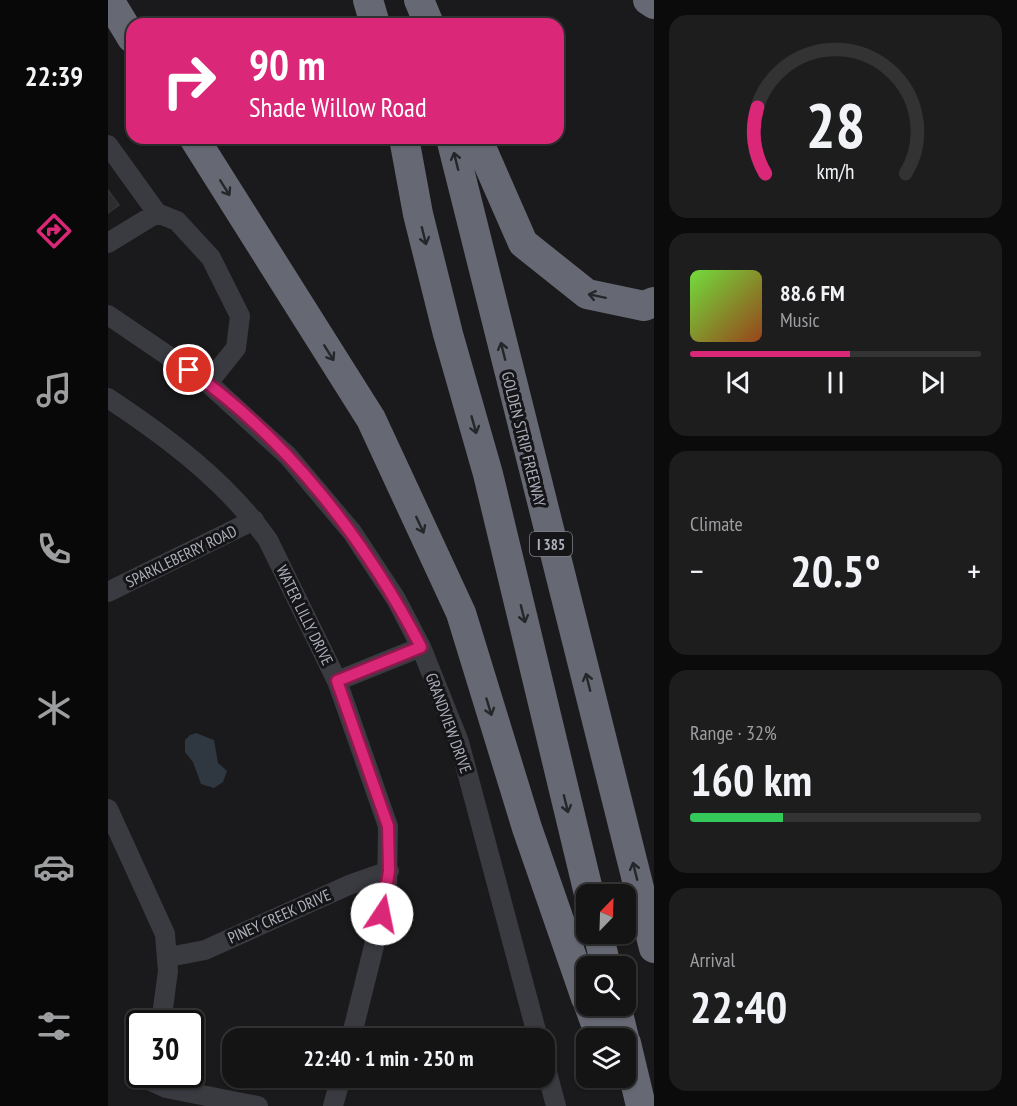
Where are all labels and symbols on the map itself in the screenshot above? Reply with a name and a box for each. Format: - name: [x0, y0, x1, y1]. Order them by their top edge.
- one-way arrow: [450, 152, 462, 171]
- one-way arrow: [219, 179, 232, 196]
- one-way arrow: [419, 227, 430, 246]
- one-way arrow: [588, 290, 607, 301]
- one-way arrow: [496, 341, 508, 360]
- pin: [163, 344, 214, 395]
- one-way arrow: [324, 344, 336, 361]
- street label: GOLDEN STRIP FREEWAY: [498, 369, 551, 509]
- one-way arrow: [469, 415, 480, 434]
- one-way arrow: [414, 515, 426, 533]
- street label: SPARKLEBERRY ROAD: [122, 521, 240, 591]
- road number: I 385: [530, 532, 572, 556]
- street label: WATER LILLY DRIVE: [272, 562, 338, 668]
- one-way arrow: [517, 604, 529, 623]
- street label: GRANDVIEW DRIVE: [422, 670, 476, 776]
- one-way arrow: [582, 673, 594, 692]
- one-way arrow: [484, 697, 495, 716]
- one-way arrow: [561, 794, 573, 813]
- one-way arrow: [628, 862, 640, 881]
- position arrow: [350, 882, 414, 946]
- street label: PINEY CREEK DRIVE: [224, 884, 334, 948]
- north arrow: [576, 884, 636, 944]
- speed limit sign: 30: [126, 1010, 204, 1088]

